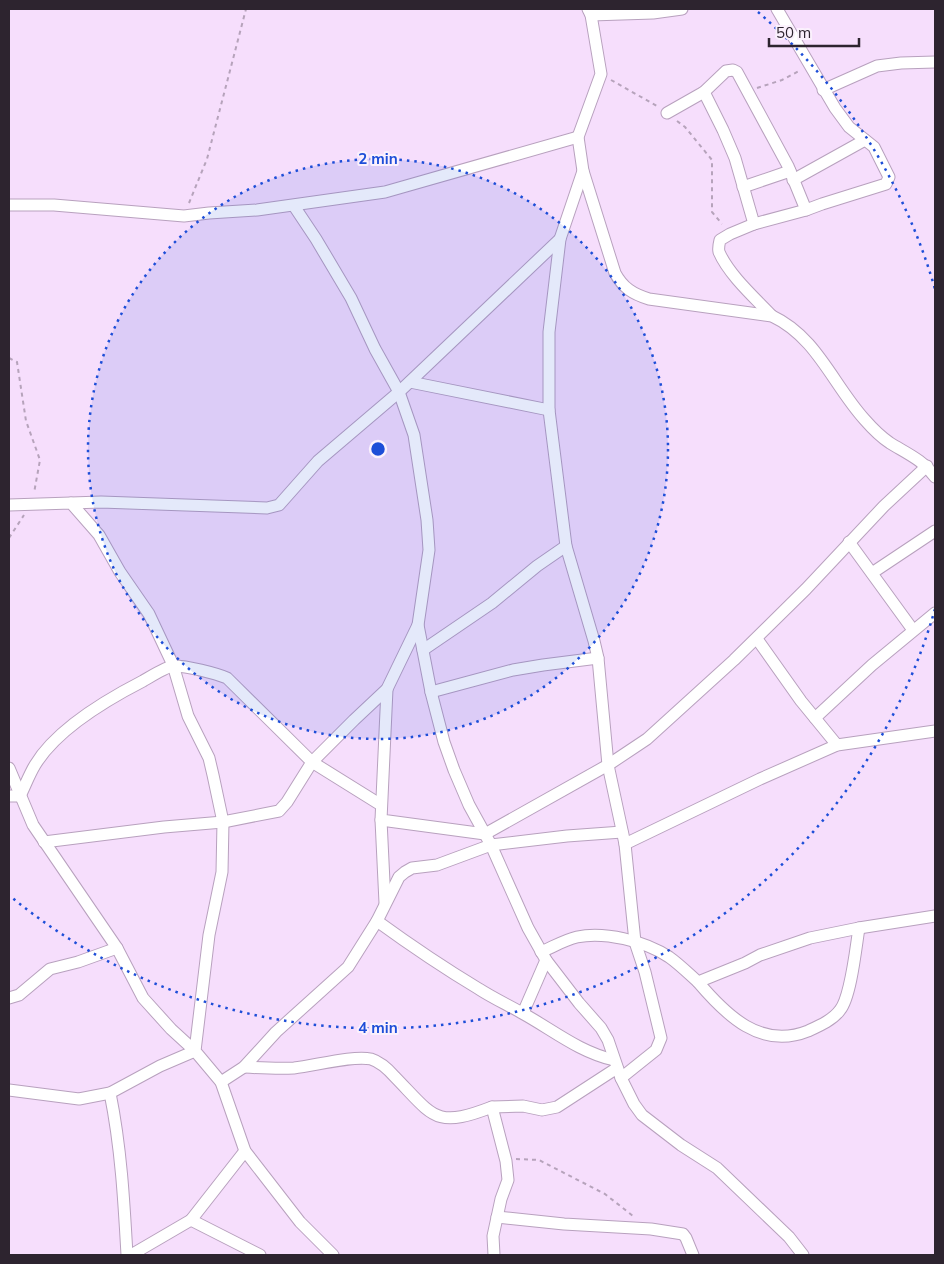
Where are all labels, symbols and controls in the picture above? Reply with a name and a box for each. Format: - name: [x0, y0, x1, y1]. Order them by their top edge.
- scale bar: [769, 15, 859, 47]
- text: 50 m: [776, 23, 811, 42]
- text: 2 min: [358, 149, 398, 168]
- centre of rings: [369, 440, 387, 458]
- text: 4 min: [358, 1018, 398, 1037]

